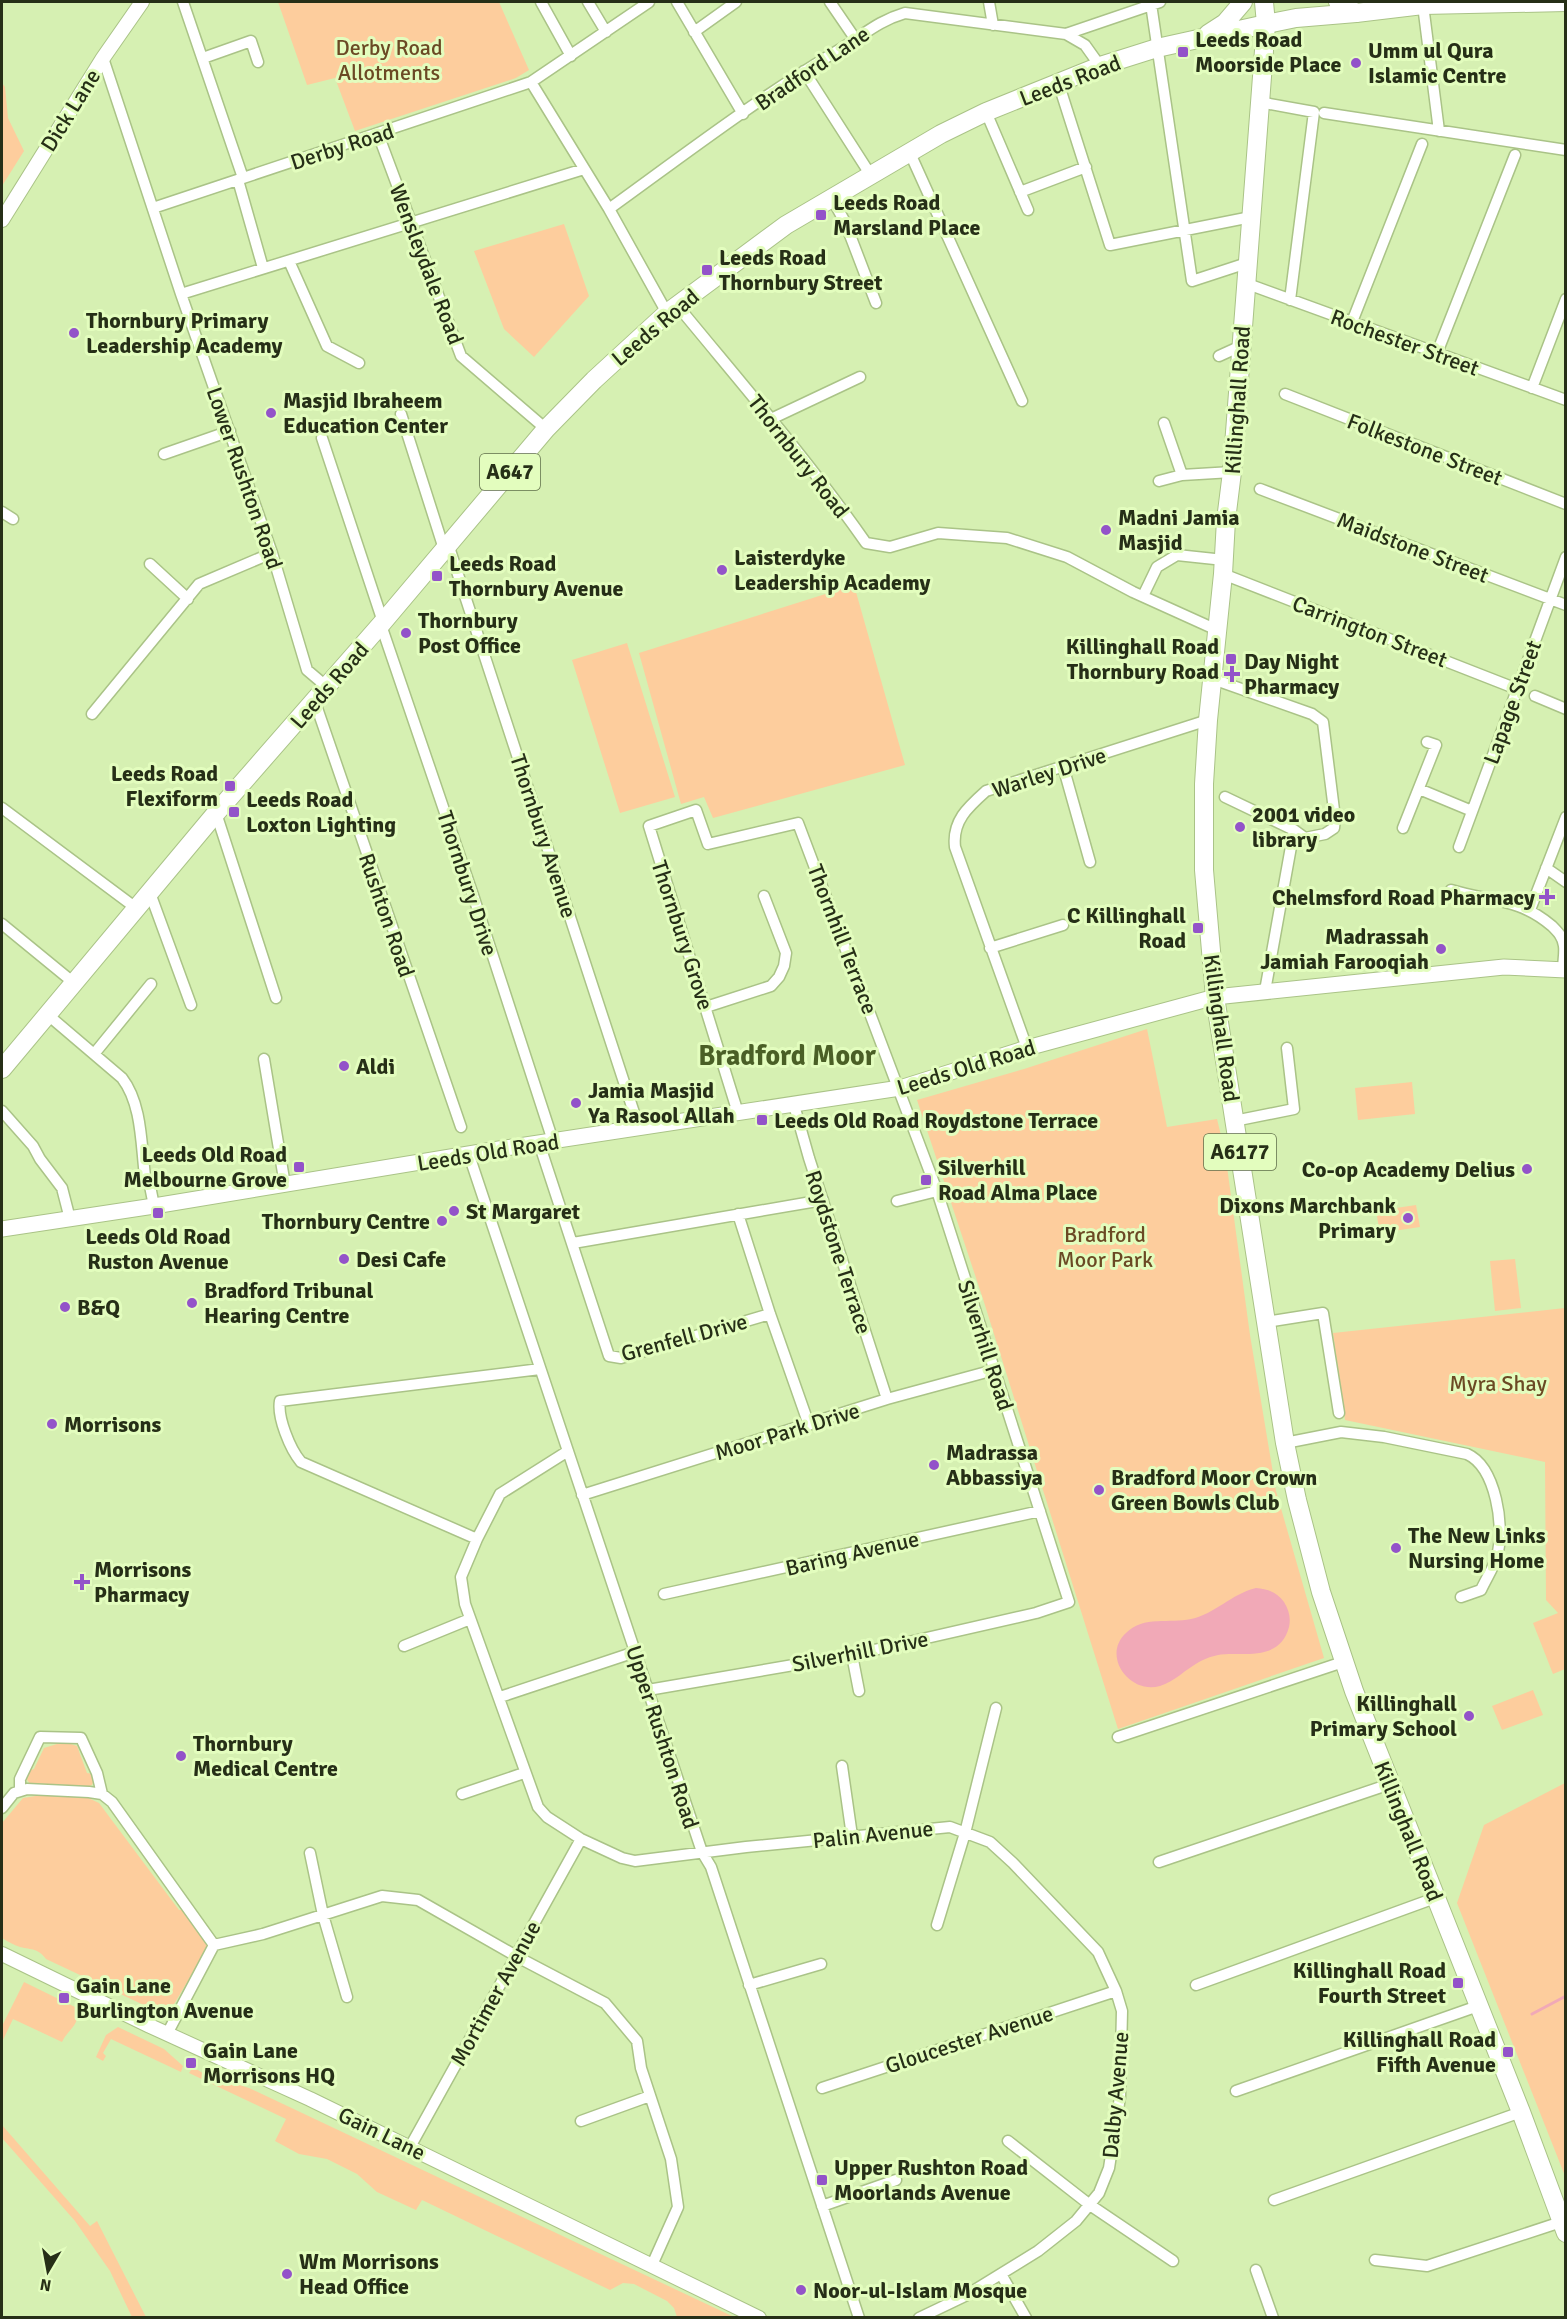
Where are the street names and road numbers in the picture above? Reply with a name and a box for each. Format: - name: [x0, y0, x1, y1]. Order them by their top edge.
- street label: Bradford Lane: [750, 20, 875, 117]
- street label: Leeds Road: [1016, 49, 1125, 112]
- street label: Dick Lane: [35, 64, 106, 156]
- street label: Derby Road: [287, 117, 397, 176]
- street label: Wensleydale Road: [384, 180, 470, 348]
- street label: Leeds Road: [606, 283, 705, 372]
- street label: Rochester Street: [1327, 303, 1483, 382]
- street label: Killinghall Road: [1219, 325, 1256, 475]
- street label: Lower Rushton Road: [201, 384, 288, 573]
- street label: Thornbury Road: [742, 389, 855, 523]
- street label: Folkestone Street: [1343, 407, 1507, 492]
- road number: A647: [480, 454, 540, 490]
- street label: Maidstone Street: [1333, 506, 1493, 589]
- street label: Carrington Street: [1289, 590, 1451, 673]
- street label: Leeds Road: [284, 636, 374, 734]
- street label: Lapage Street: [1478, 636, 1547, 768]
- street label: Warley Drive: [989, 741, 1110, 804]
- street label: Thornbury Avenue: [504, 751, 583, 921]
- street label: Thornbury Drive: [431, 807, 504, 959]
- street label: Rushton Road: [353, 850, 420, 981]
- street label: Thornbury Grove: [646, 857, 719, 1013]
- street label: Thornhill Terrace: [802, 861, 883, 1018]
- street label: Killinghall Road: [1198, 952, 1245, 1104]
- street label: Leeds Old Road: [894, 1034, 1039, 1101]
- street label: Leeds Old Road: [415, 1128, 561, 1177]
- road number: A6177: [1204, 1134, 1276, 1170]
- street label: Roydstone Terrace: [799, 1167, 878, 1337]
- street label: Silverhill Road: [952, 1276, 1019, 1414]
- street label: Grenfell Drive: [618, 1308, 750, 1367]
- street label: Moor Park Drive: [712, 1397, 863, 1466]
- street label: Baring Avenue: [783, 1525, 921, 1582]
- street label: Silverhill Drive: [790, 1625, 930, 1678]
- street label: Upper Rushton Road: [620, 1642, 705, 1832]
- street label: Killinghall Road: [1368, 1757, 1449, 1905]
- street label: Palin Avenue: [811, 1815, 935, 1854]
- street label: Mortimer Avenue: [444, 1916, 546, 2071]
- street label: Gloucester Avenue: [882, 2000, 1057, 2079]
- street label: Dalby Avenue: [1097, 2030, 1134, 2160]
- street label: Gain Lane: [334, 2101, 430, 2166]

